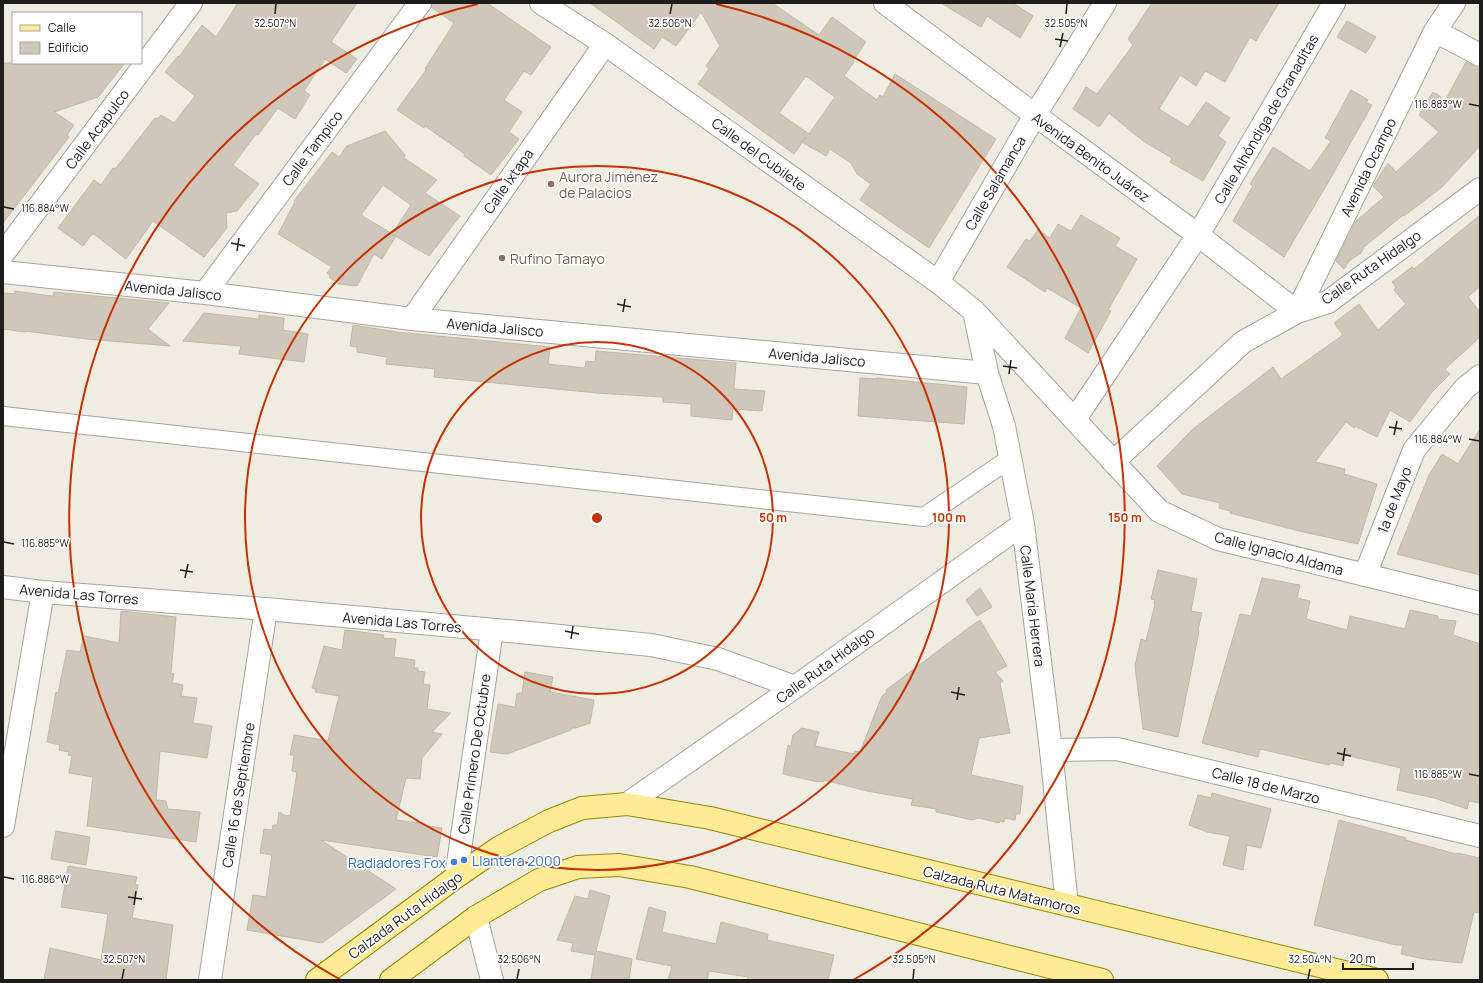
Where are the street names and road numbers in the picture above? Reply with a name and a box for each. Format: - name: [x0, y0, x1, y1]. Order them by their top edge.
- street label: Calle Alhóndiga de Granaditas: [1210, 31, 1322, 207]
- street label: Calle Acapulco: [61, 85, 133, 173]
- street label: Calle Tampico: [277, 106, 347, 190]
- street label: Avenida Benito Juárez: [1028, 108, 1154, 206]
- street label: Calle del Cubilete: [708, 113, 810, 195]
- street label: Avenida Ocampo: [1336, 114, 1400, 220]
- street label: Calle Salamanca: [960, 132, 1030, 234]
- street label: Calle Ixtapa: [479, 145, 537, 217]
- street label: Calle Ruta Hidalgo: [1317, 226, 1425, 308]
- street label: Avenida Jalisco: [124, 275, 222, 305]
- street label: Avenida Jalisco: [446, 313, 544, 341]
- street label: Avenida Jalisco: [768, 343, 866, 371]
- street label: 1a de Mayo: [1373, 464, 1415, 536]
- street label: Calle Ignacio Aldama: [1212, 527, 1346, 579]
- street label: Calle María Herrera: [1016, 544, 1050, 668]
- street label: Avenida Las Torres: [19, 579, 139, 609]
- street label: Avenida Las Torres: [342, 607, 462, 637]
- street label: Calle Ruta Hidalgo: [772, 623, 878, 707]
- street label: Calle Primero De Octubre: [453, 673, 495, 835]
- street label: Calle 16 de Septiembre: [217, 721, 259, 869]
- street label: Calle 18 de Marzo: [1210, 762, 1322, 808]
- street label: Calzada Ruta Matamoros: [921, 861, 1083, 919]
- street label: Calzada Ruta Hidalgo: [344, 867, 466, 963]

